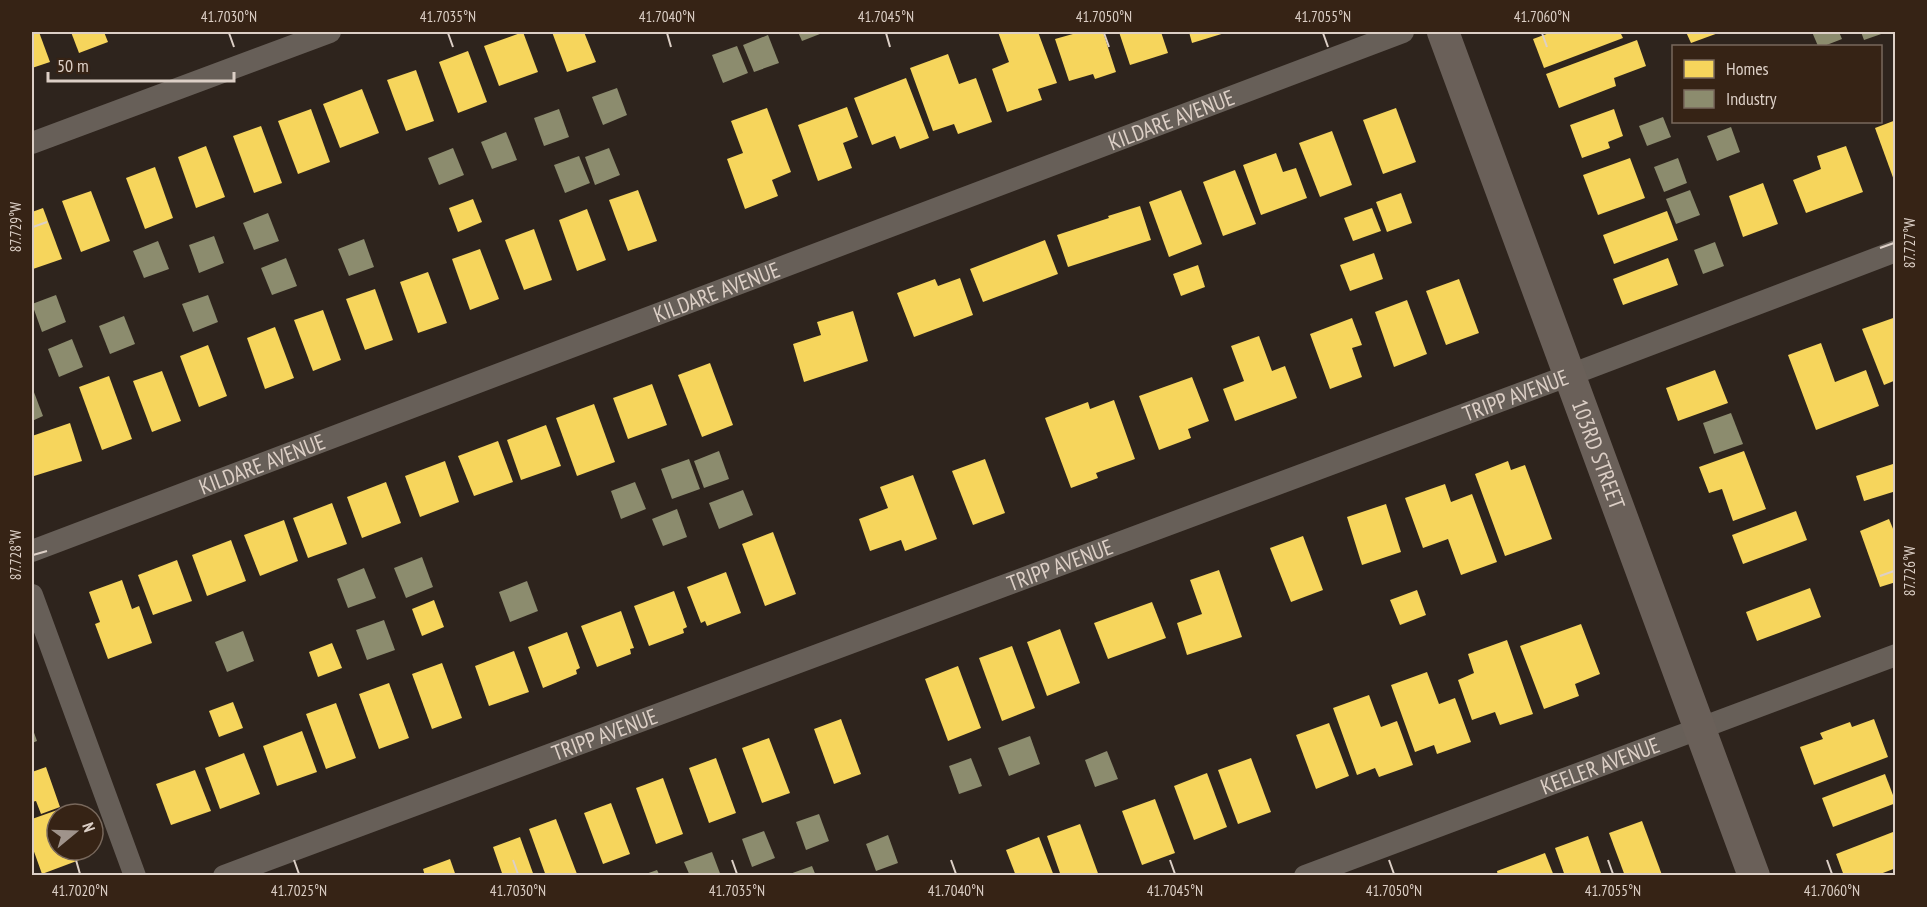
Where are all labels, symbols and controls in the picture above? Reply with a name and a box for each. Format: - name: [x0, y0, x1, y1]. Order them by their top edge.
- text: 41.7030°N: [201, 7, 257, 26]
- text: 41.7035°N: [420, 7, 476, 26]
- text: 41.7040°N: [639, 7, 695, 26]
- text: 41.7045°N: [858, 7, 914, 26]
- text: 41.7050°N: [1076, 7, 1132, 26]
- text: 41.7055°N: [1295, 7, 1351, 26]
- text: 41.7060°N: [1514, 7, 1570, 26]
- scale bar: [48, 45, 234, 83]
- legend: [1672, 45, 1882, 123]
- text: 50 m: [57, 54, 89, 77]
- text: Homes: [1726, 57, 1769, 80]
- street label: KILDARE AVENUE: [1104, 83, 1238, 156]
- text: Industry: [1726, 87, 1777, 110]
- text: 87.729°W: [6, 202, 25, 252]
- text: 87.727°W: [1900, 218, 1919, 268]
- street label: KILDARE AVENUE: [650, 255, 784, 328]
- street label: TRIPP AVENUE: [1459, 363, 1572, 428]
- street label: 103RD STREET: [1566, 395, 1632, 513]
- street label: KILDARE AVENUE: [195, 427, 329, 500]
- text: 87.728°W: [6, 530, 25, 580]
- street label: TRIPP AVENUE: [1003, 532, 1117, 597]
- text: 87.726°W: [1900, 546, 1919, 596]
- street label: TRIPP AVENUE: [548, 702, 661, 767]
- street label: KEELER AVENUE: [1537, 731, 1663, 801]
- north arrow: [45, 802, 105, 862]
- text: N: [78, 820, 100, 834]
- text: 41.7020°N: [52, 881, 108, 900]
- text: 41.7025°N: [271, 881, 327, 900]
- text: 41.7030°N: [490, 881, 546, 900]
- text: 41.7035°N: [709, 881, 765, 900]
- text: 41.7040°N: [928, 881, 984, 900]
- text: 41.7045°N: [1147, 881, 1203, 900]
- text: 41.7050°N: [1366, 881, 1422, 900]
- text: 41.7055°N: [1585, 881, 1641, 900]
- text: 41.7060°N: [1804, 881, 1860, 900]

